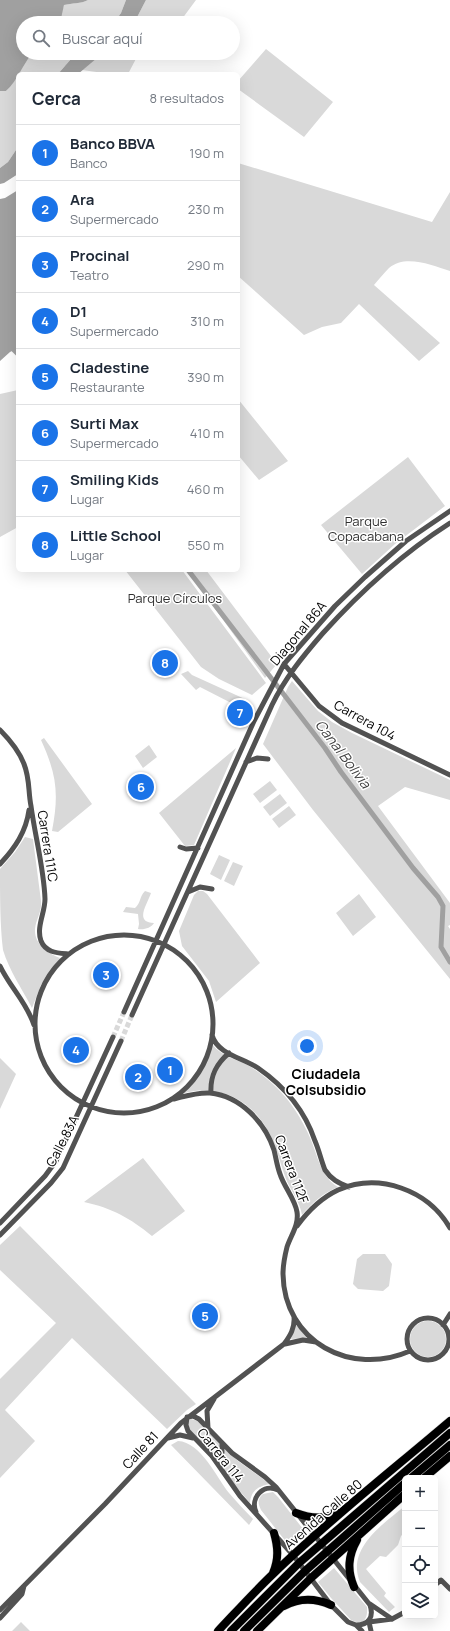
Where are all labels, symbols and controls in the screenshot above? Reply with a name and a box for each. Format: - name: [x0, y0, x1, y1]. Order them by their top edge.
- search box: [16, 16, 240, 60]
- icon: search: [30, 27, 52, 49]
- text: Buscar aquí: [62, 28, 143, 49]
- text: Cerca: [32, 87, 81, 110]
- text: 8 resultados: [150, 89, 224, 107]
- text: Banco BBVA: [70, 133, 155, 154]
- text: 1: [42, 144, 48, 162]
- text: 190 m: [189, 144, 224, 162]
- text: Banco: [70, 154, 108, 172]
- text: Ara: [70, 189, 95, 210]
- text: 2: [41, 200, 49, 218]
- text: 230 m: [188, 200, 224, 218]
- text: Supermercado: [70, 210, 159, 228]
- text: Procinal: [70, 245, 130, 266]
- text: 3: [41, 256, 49, 274]
- text: 290 m: [187, 256, 224, 274]
- text: Teatro: [70, 266, 109, 284]
- text: D1: [70, 301, 87, 322]
- text: 4: [41, 312, 49, 330]
- text: 310 m: [190, 312, 224, 330]
- text: Supermercado: [70, 322, 159, 340]
- text: Cladestine: [70, 357, 149, 378]
- text: 5: [41, 368, 49, 386]
- text: 390 m: [187, 368, 224, 386]
- text: Restaurante: [70, 378, 145, 396]
- text: Surti Max: [70, 413, 139, 434]
- text: 6: [41, 424, 49, 442]
- text: 410 m: [190, 424, 224, 442]
- text: Supermercado: [70, 434, 159, 452]
- text: Smiling Kids: [70, 469, 159, 490]
- text: 7: [42, 480, 48, 498]
- text: 460 m: [187, 480, 224, 498]
- text: Lugar: [70, 490, 104, 508]
- park label: Parque Copacabana: [328, 512, 404, 545]
- text: Little School: [70, 525, 161, 546]
- text: 8: [41, 536, 49, 554]
- text: 550 m: [187, 536, 224, 554]
- text: Lugar: [70, 546, 104, 564]
- park label: Parque Círculos: [128, 589, 222, 607]
- street label: Diagonal 86A: [266, 597, 330, 669]
- pin: 8: [152, 648, 178, 678]
- street label: Carrera 104: [331, 696, 400, 745]
- pin: 7: [227, 698, 253, 728]
- water label: Canal Bolivia: [311, 715, 376, 793]
- pin: 6: [128, 772, 154, 802]
- street label: Carrera 111C: [33, 809, 63, 883]
- pin: 3: [93, 960, 119, 990]
- pin: 4: [63, 1035, 89, 1065]
- your location: [297, 1036, 317, 1056]
- pin: 1: [157, 1055, 183, 1085]
- pin: 2: [125, 1062, 151, 1092]
- district label: Ciudadela Colsubsidio: [286, 1064, 367, 1099]
- street label: Calle 83A: [41, 1112, 83, 1170]
- street label: Carrera 112F: [271, 1132, 313, 1206]
- pin: 5: [192, 1301, 218, 1331]
- street label: Carrera 114: [193, 1424, 249, 1486]
- street label: Calle 81: [118, 1427, 162, 1473]
- street label: Avenida Calle 80: [280, 1475, 366, 1553]
- map controls: [402, 1475, 438, 1619]
- button: +: [402, 1475, 438, 1511]
- button: −: [402, 1511, 438, 1547]
- button: locate: [402, 1547, 438, 1583]
- button: layers: [402, 1583, 438, 1619]

